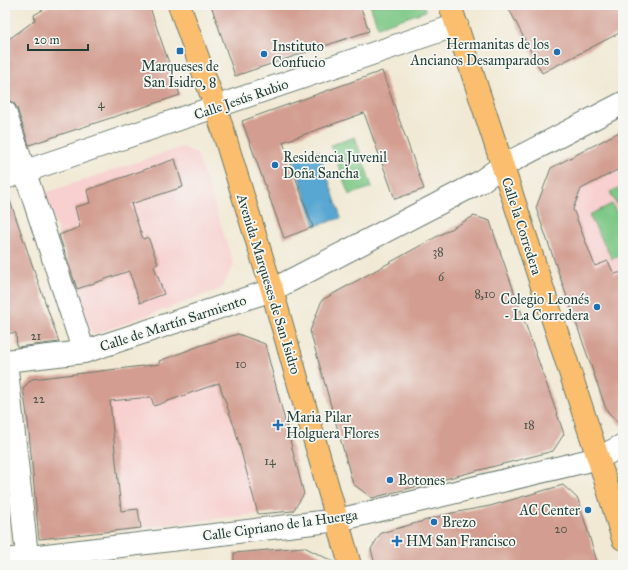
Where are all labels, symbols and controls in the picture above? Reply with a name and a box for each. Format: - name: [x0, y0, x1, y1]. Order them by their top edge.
- scale bar: [28, 26, 88, 52]
- text: 20 m: [34, 33, 60, 47]
- place label: Hermanitas de los Ancianos Desamparados: [409, 36, 549, 69]
- place label: Instituto Confucio: [272, 38, 325, 71]
- marker: Marqueses de San Isidro, 8: [175, 46, 185, 56]
- marker: Hermanitas de los Ancianos Desamparados: [552, 47, 562, 57]
- marker: Instituto Confucio: [259, 49, 269, 59]
- place label: Marqueses de San Isidro, 8: [141, 58, 219, 91]
- street label: Calle Jesús Rubio: [192, 75, 291, 125]
- house number: 4: [98, 97, 105, 111]
- place label: Residencia Juvenil Doña Sancha: [283, 149, 387, 182]
- marker: Residencia Juvenil Doña Sancha: [270, 160, 280, 170]
- street label: Calle la Corredera: [498, 175, 545, 277]
- street label: Avenida Marqueses de San Isidro: [232, 191, 304, 377]
- house number: 38: [432, 245, 444, 259]
- house number: 6: [438, 270, 445, 284]
- house number: 8,10: [474, 287, 496, 301]
- place label: Colegio Leonés - La Corredera: [500, 291, 589, 324]
- street label: Calle de Martín Sarmiento: [98, 292, 248, 355]
- marker: Colegio Leonés - La Corredera: [592, 302, 602, 312]
- house number: 21: [31, 329, 42, 343]
- house number: 10: [235, 357, 247, 371]
- house number: 22: [33, 392, 45, 406]
- place label: Maria Pilar Holguera Flores: [286, 409, 379, 442]
- house number: 18: [523, 418, 535, 432]
- marker: Maria Pilar Holguera Flores: [273, 420, 283, 430]
- house number: 14: [264, 454, 276, 468]
- place label: Botones: [398, 472, 445, 489]
- marker: Botones: [385, 475, 395, 485]
- place label: AC Center: [518, 502, 581, 519]
- marker: AC Center: [583, 505, 593, 515]
- street label: Calle Cipriano de la Huerga: [201, 506, 359, 545]
- place label: Brezo: [442, 514, 476, 531]
- marker: Brezo: [429, 517, 439, 527]
- house number: 20: [555, 522, 567, 536]
- place label: HM San Francisco: [406, 533, 516, 550]
- marker: HM San Francisco: [391, 535, 403, 547]

